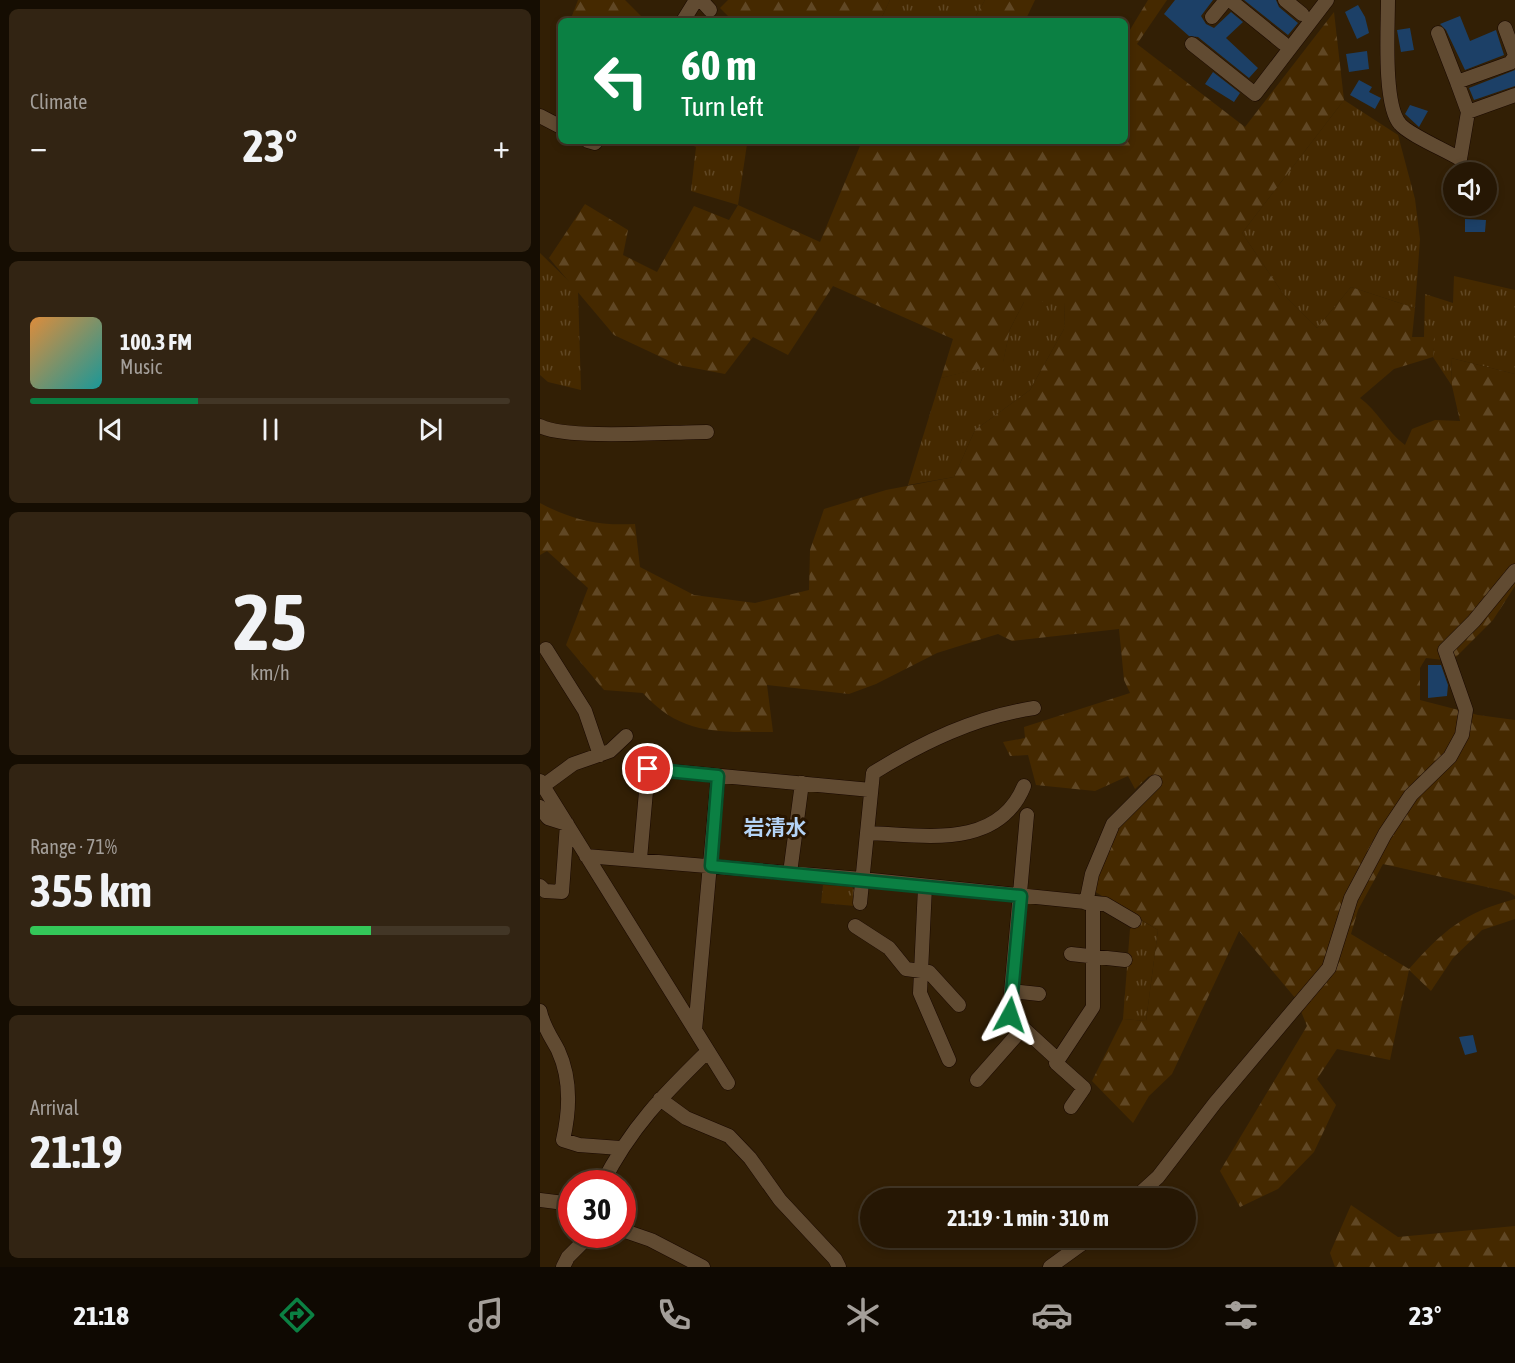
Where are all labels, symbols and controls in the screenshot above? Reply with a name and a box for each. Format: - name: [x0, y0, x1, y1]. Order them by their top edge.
- text: 60 m: [681, 41, 756, 89]
- icon: left: [582, 42, 660, 120]
- text: Climate: [30, 90, 87, 113]
- text: Turn left: [681, 91, 764, 122]
- text: 23°: [243, 120, 297, 172]
- text: −: [30, 127, 47, 165]
- text: +: [493, 127, 510, 165]
- map controls: [1443, 162, 1497, 216]
- button: sound: [1443, 162, 1497, 216]
- text: 100.3 FM: [120, 329, 192, 355]
- text: Music: [120, 355, 162, 378]
- icon: previous: [94, 413, 127, 446]
- icon: pause: [254, 413, 287, 446]
- icon: next: [414, 413, 447, 446]
- text: 25: [233, 577, 307, 667]
- text: km/h: [250, 661, 290, 684]
- pin: [622, 743, 673, 794]
- icon: arrive: [631, 752, 664, 785]
- district label: 岩清水: [744, 815, 807, 839]
- text: Range · 71%: [30, 835, 117, 858]
- text: 355 km: [30, 865, 152, 917]
- position arrow: [978, 983, 1042, 1047]
- text: Arrival: [30, 1096, 79, 1119]
- text: 21:19: [30, 1126, 123, 1178]
- speed limit sign: 30: [558, 1170, 636, 1248]
- text: 21:19 · 1 min · 310 m: [947, 1205, 1109, 1231]
- icon: directions: [276, 1294, 318, 1336]
- icon: music: [465, 1294, 507, 1336]
- icon: phone: [653, 1294, 695, 1336]
- icon: climate: [842, 1294, 884, 1336]
- icon: car: [1031, 1294, 1073, 1336]
- icon: filters: [1220, 1294, 1262, 1336]
- text: 21:18: [73, 1300, 129, 1331]
- text: 23°: [1409, 1300, 1442, 1331]

